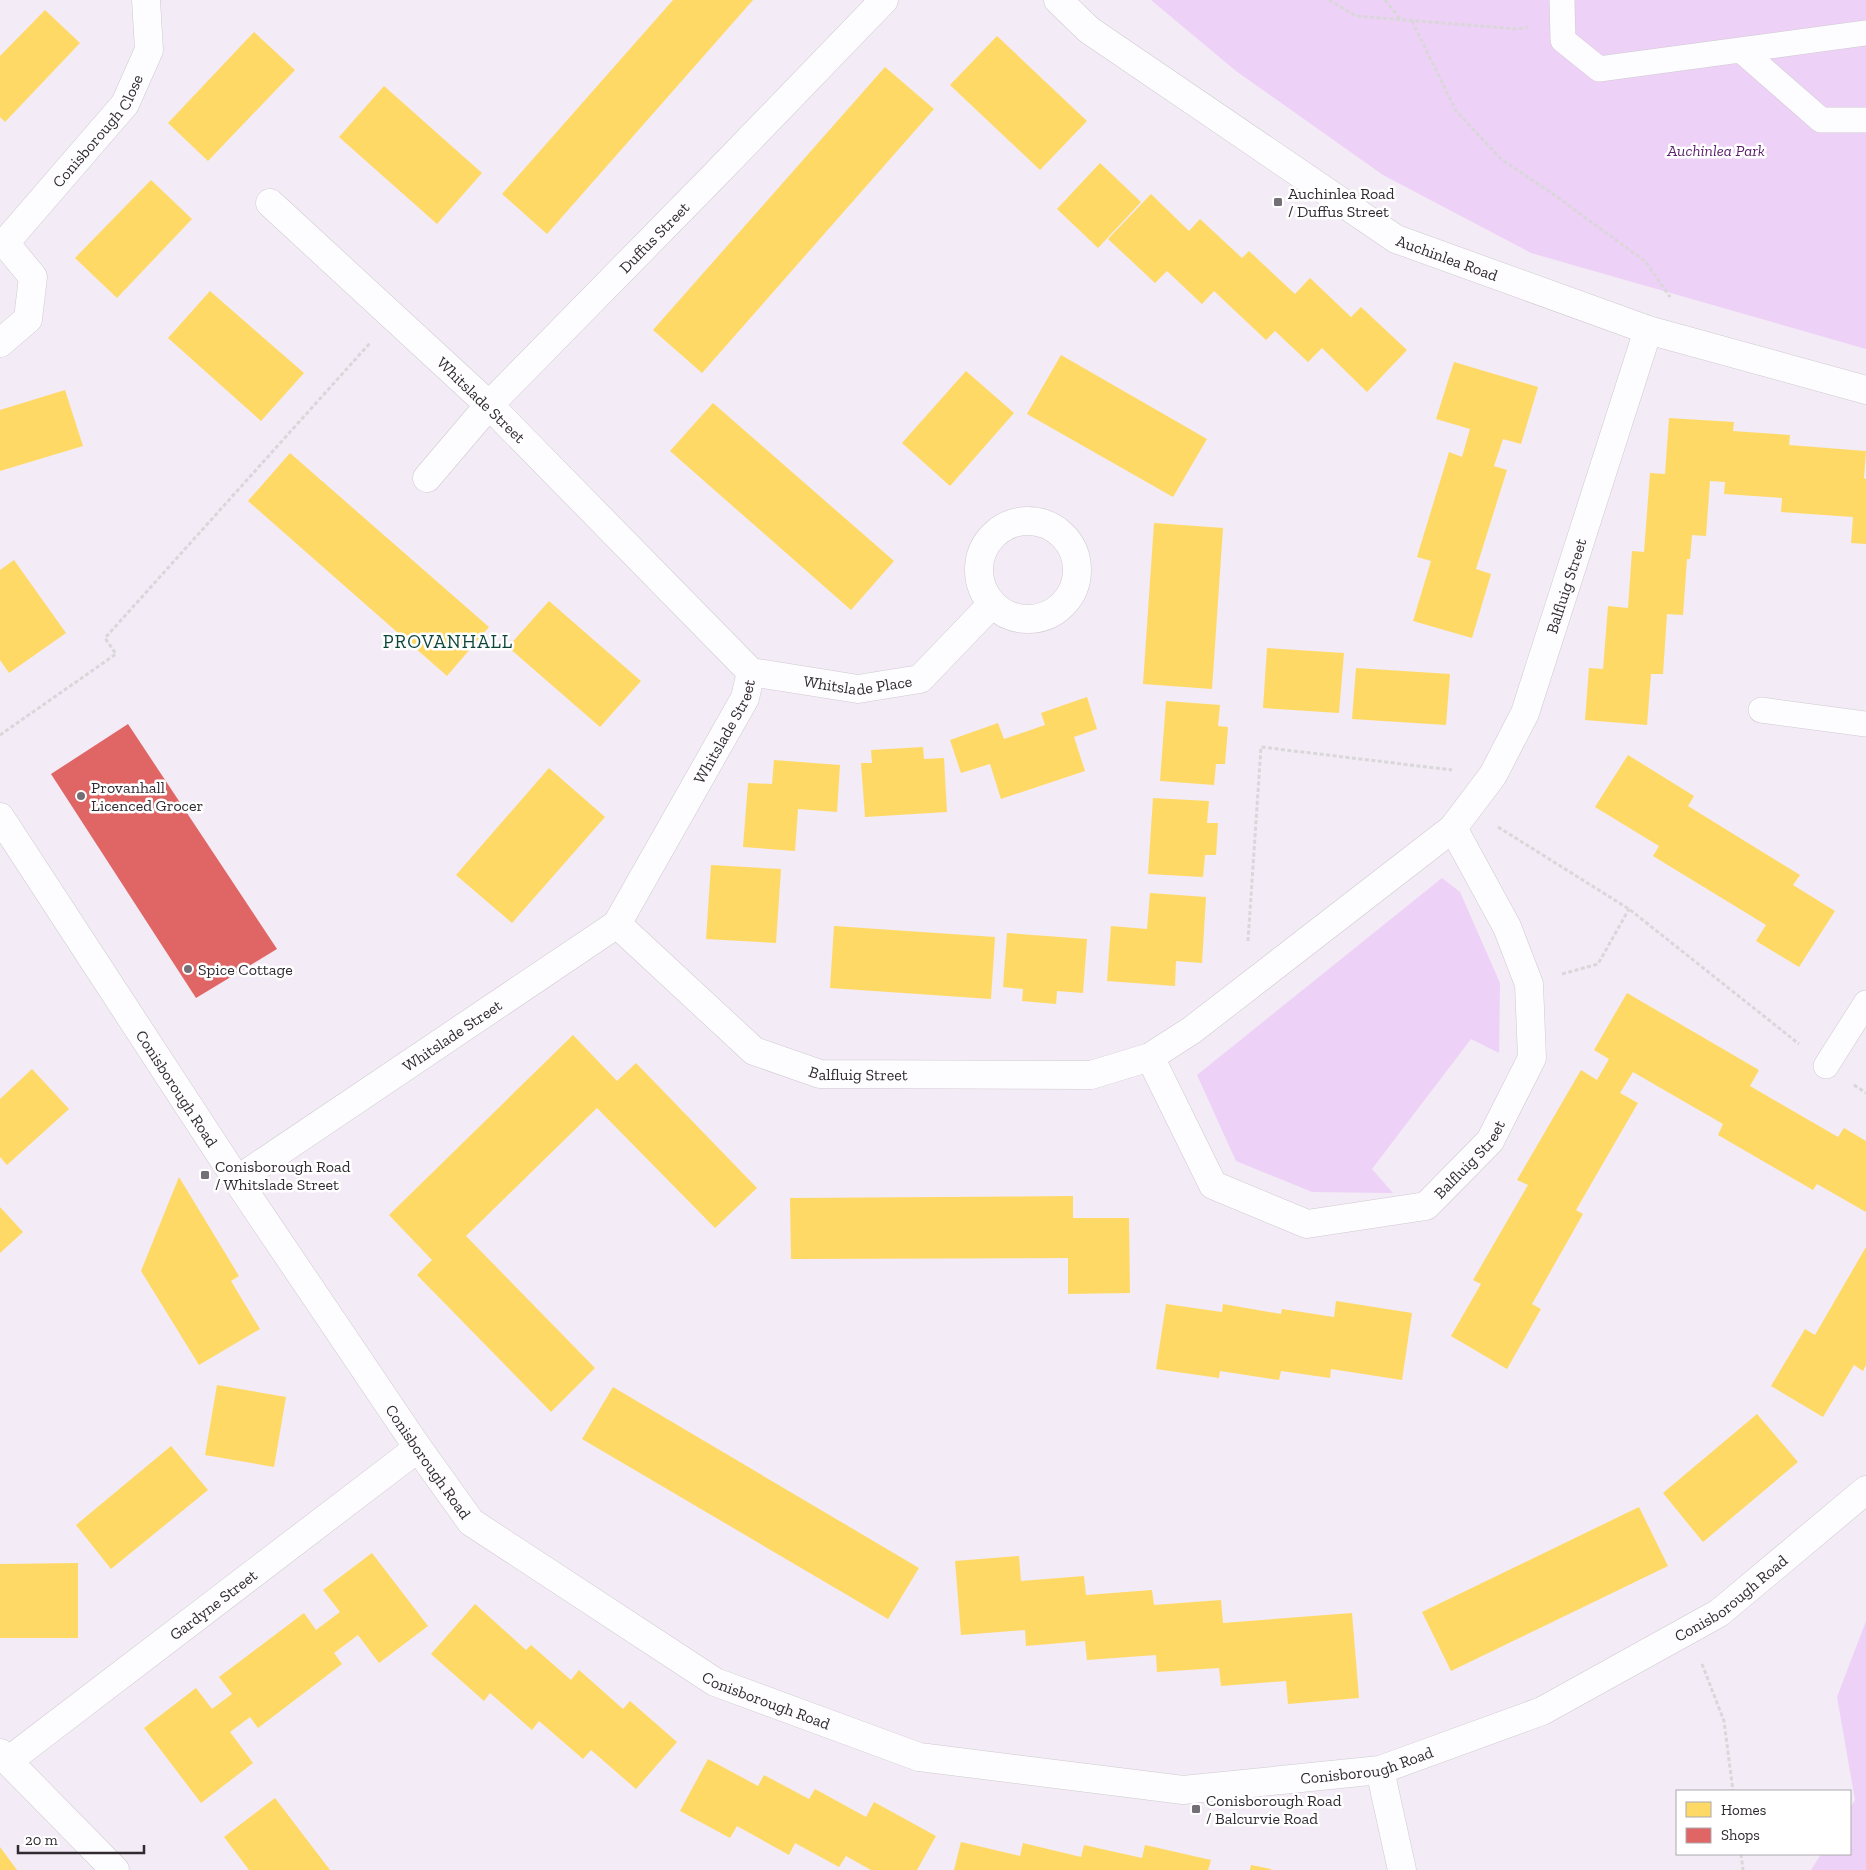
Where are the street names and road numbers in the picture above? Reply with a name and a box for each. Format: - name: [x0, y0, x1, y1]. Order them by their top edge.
- street label: Conisborough Close: [48, 71, 147, 191]
- street label: Duffus Street: [615, 198, 693, 277]
- street label: Auchinlea Road: [1394, 230, 1501, 285]
- street label: Whitslade Street: [433, 353, 529, 447]
- street label: Balfluig Street: [1542, 536, 1590, 636]
- street label: Whitslade Place: [802, 671, 913, 699]
- street label: Whitslade Street: [689, 677, 759, 787]
- street label: Whitslade Street: [399, 995, 505, 1075]
- street label: Conisborough Road: [132, 1026, 222, 1150]
- street label: Balfluig Street: [806, 1061, 908, 1084]
- street label: Balfluig Street: [1430, 1117, 1509, 1202]
- street label: Conisborough Road: [382, 1401, 475, 1523]
- street label: Conisborough Road: [1671, 1550, 1791, 1645]
- street label: Gardyne Street: [166, 1565, 261, 1644]
- street label: Conisborough Road: [698, 1667, 833, 1733]
- street label: Conisborough Road: [1300, 1742, 1436, 1788]

